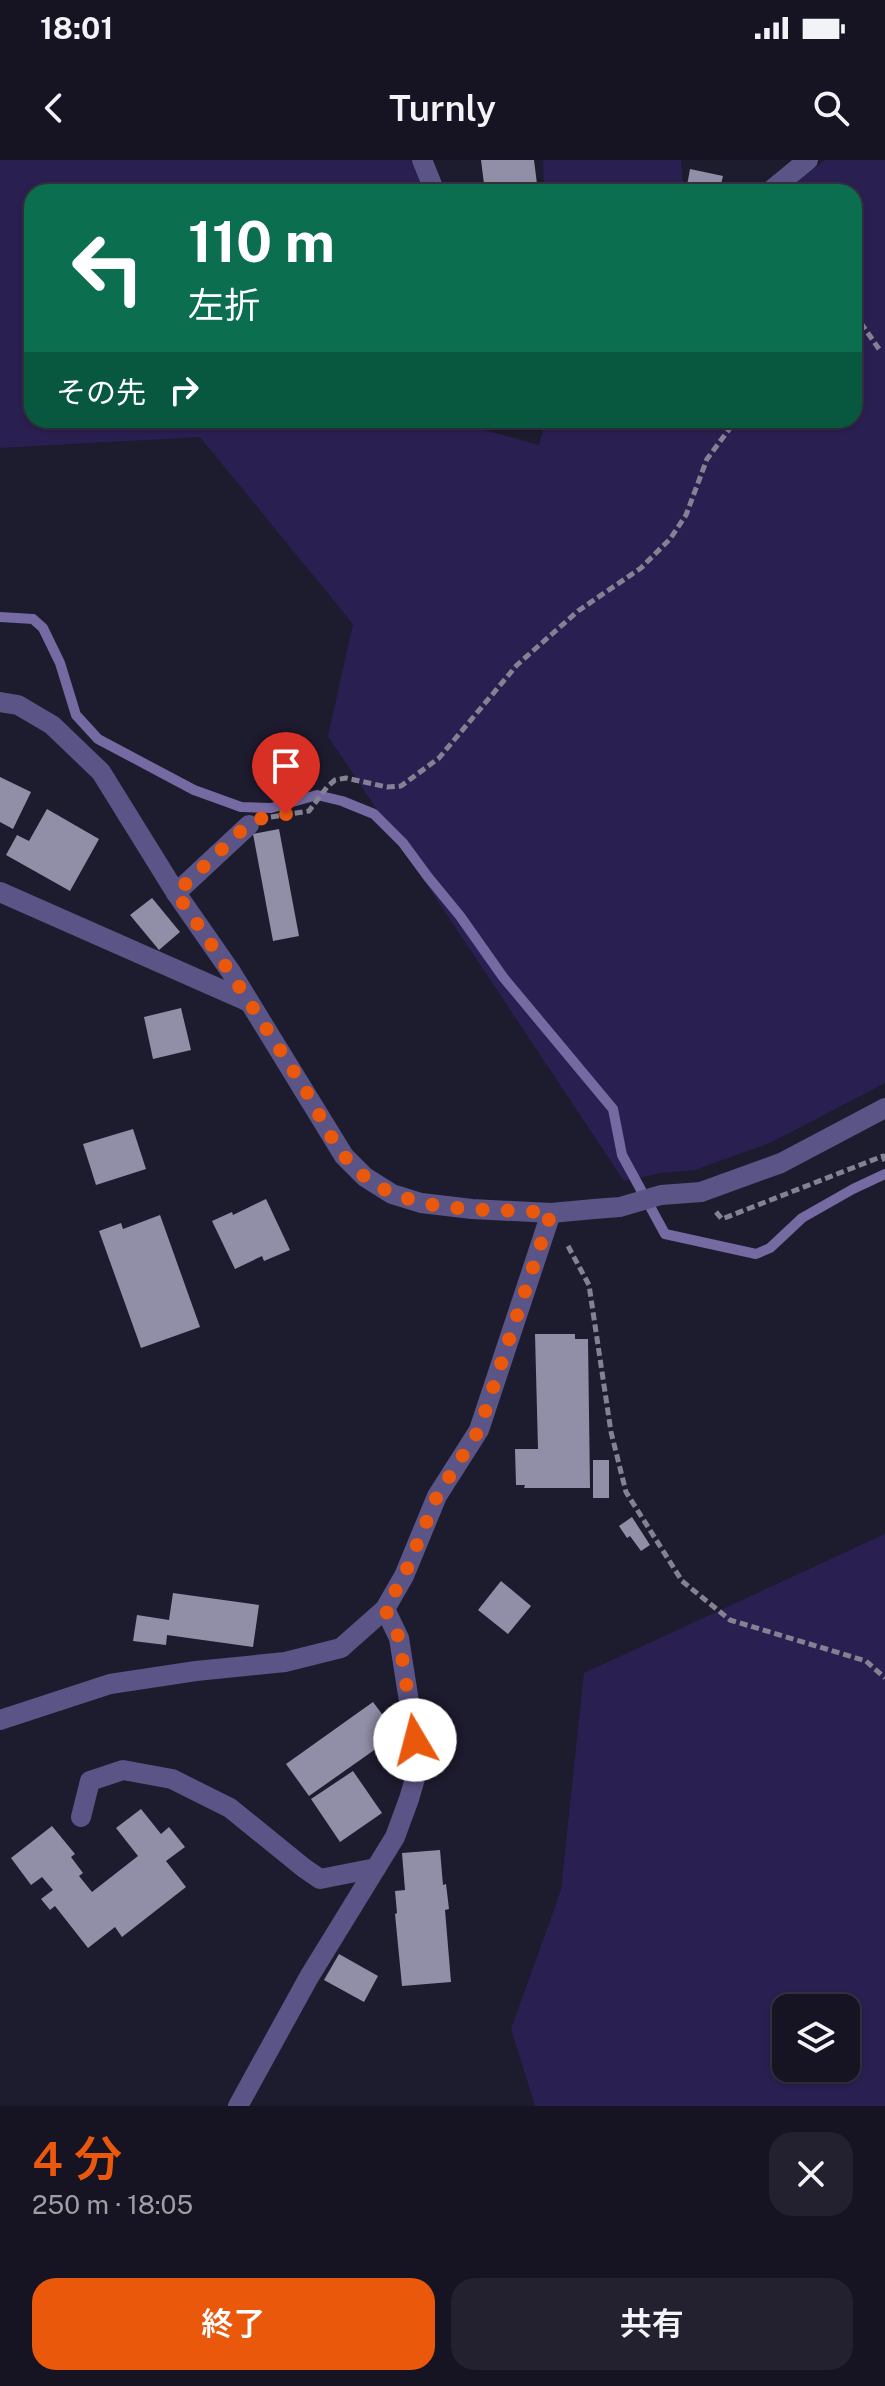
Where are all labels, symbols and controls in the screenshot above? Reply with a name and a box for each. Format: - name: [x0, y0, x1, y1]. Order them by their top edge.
- text: 18:01: [40, 10, 113, 46]
- icon: back: [32, 86, 76, 130]
- icon: search: [809, 86, 853, 130]
- text: Turnly: [389, 87, 496, 129]
- text: 110 m: [188, 209, 335, 275]
- icon: left: [56, 216, 160, 320]
- text: 左折: [188, 284, 260, 326]
- icon: right: [162, 368, 206, 412]
- text: その先: [56, 374, 146, 410]
- pin: [252, 732, 320, 814]
- icon: arrive: [264, 744, 308, 788]
- position arrow: [373, 1698, 457, 1782]
- map controls: [772, 1994, 860, 2082]
- button: layers: [772, 1994, 860, 2082]
- text: 4 分: [32, 2130, 122, 2187]
- button: close: [769, 2132, 853, 2216]
- text: 250 m · 18:05: [32, 2189, 193, 2220]
- button: 終了: [32, 2278, 435, 2370]
- button: 共有: [451, 2278, 853, 2370]

